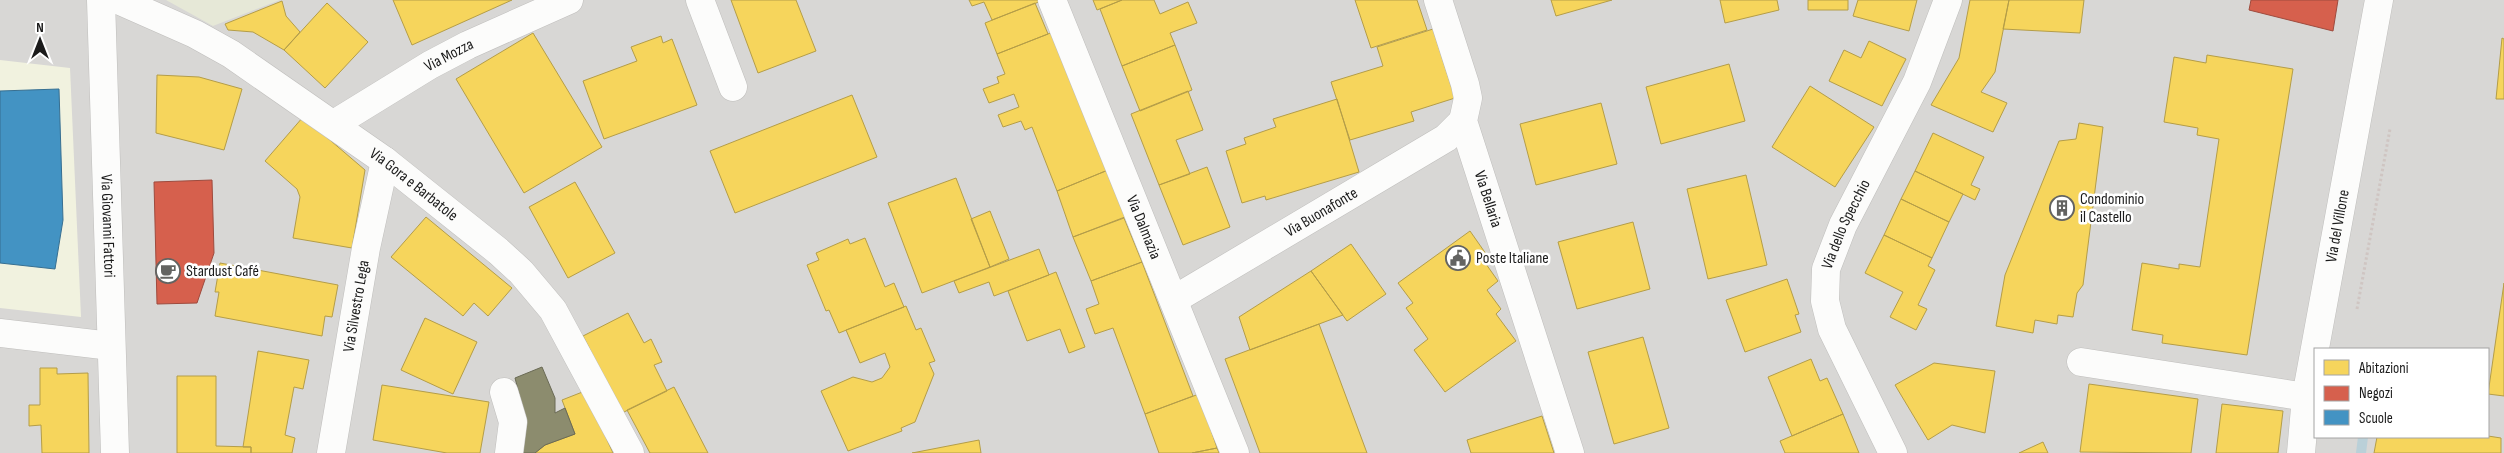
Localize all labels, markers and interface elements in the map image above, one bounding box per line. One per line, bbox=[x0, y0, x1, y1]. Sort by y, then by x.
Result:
north arrow bbox=[15, 15, 65, 65]
text: N bbox=[36, 19, 44, 36]
street label: Via Mozza bbox=[421, 34, 476, 76]
street label: Via Gora e Barbatole bbox=[366, 144, 462, 225]
street label: Via Bellaria bbox=[1470, 168, 1506, 230]
street label: Via Giovanni Fattori bbox=[97, 174, 119, 278]
street label: Via dello Specchio bbox=[1817, 176, 1874, 272]
street label: Via Buonafonte bbox=[1281, 183, 1361, 241]
street label: Via del Villone bbox=[2321, 188, 2353, 264]
place label: Condominio il Castello bbox=[2080, 190, 2144, 227]
street label: Via Dalmazia bbox=[1122, 192, 1165, 262]
building icon: Condominio il Castello bbox=[2049, 195, 2075, 221]
public building icon: Poste Italiane bbox=[1445, 245, 1471, 271]
place label: Poste Italiane bbox=[1476, 249, 1549, 268]
cafe icon: Stardust Café bbox=[155, 258, 181, 284]
street label: Via Silvestro Lega bbox=[339, 259, 373, 354]
place label: Stardust Café bbox=[186, 262, 259, 281]
legend bbox=[2314, 348, 2489, 438]
text: Abitazioni bbox=[2358, 359, 2409, 378]
text: Negozi bbox=[2359, 384, 2393, 403]
text: Scuole bbox=[2359, 409, 2393, 428]

